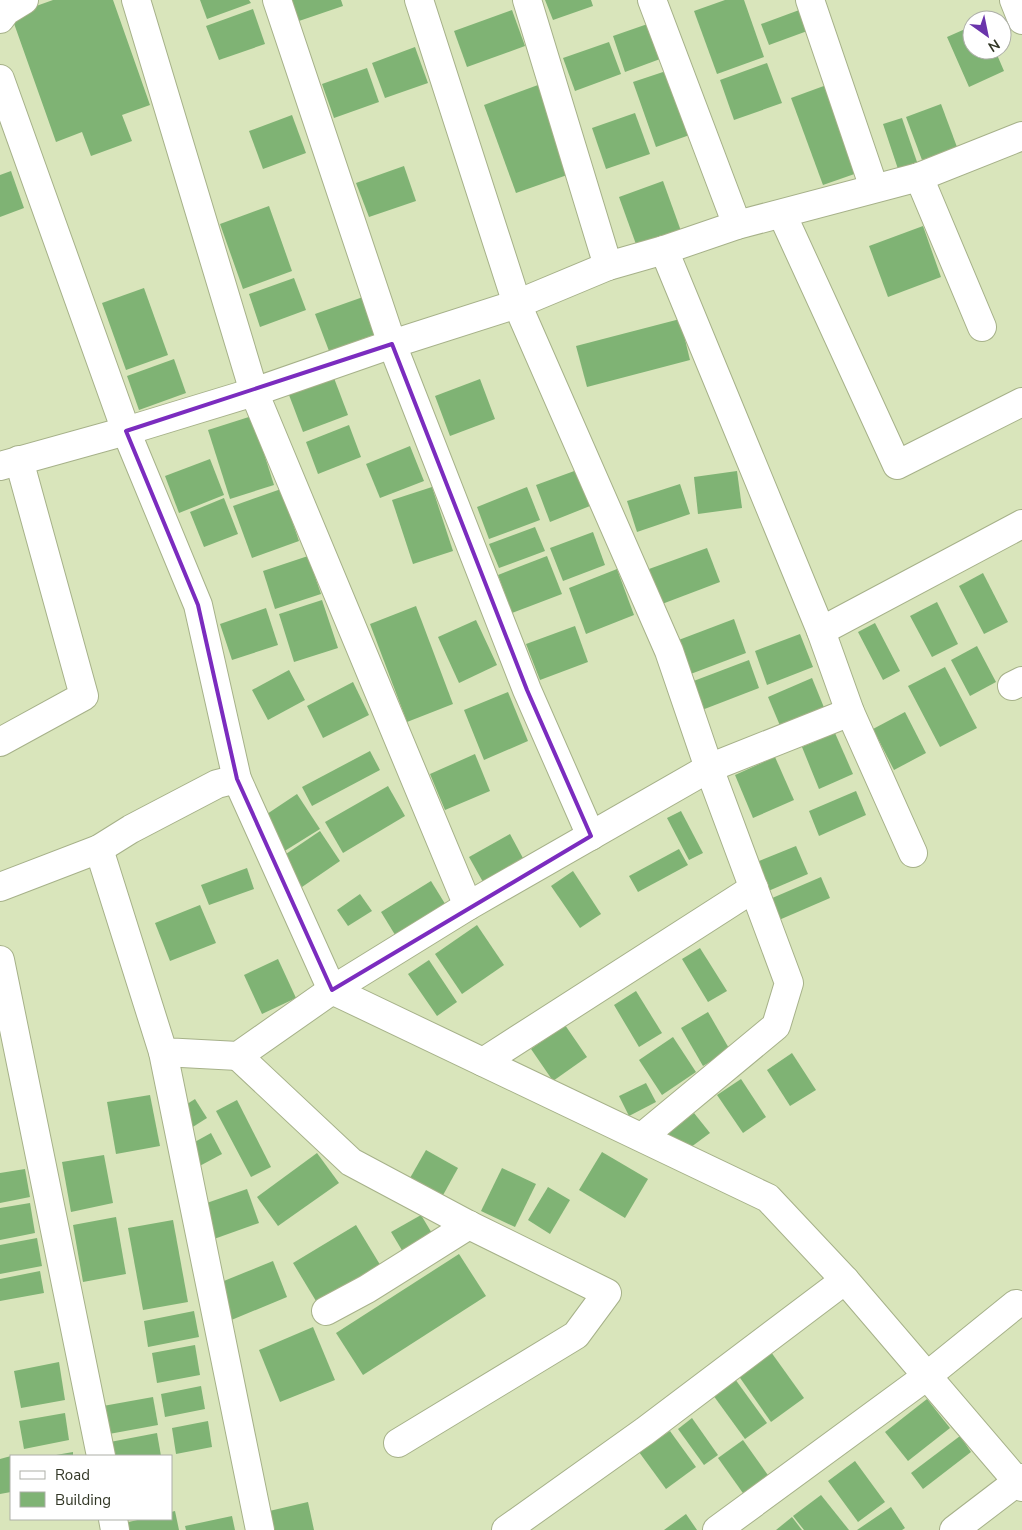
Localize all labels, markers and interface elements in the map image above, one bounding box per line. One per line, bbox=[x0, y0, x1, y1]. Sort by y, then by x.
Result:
north arrow bbox=[962, 10, 1012, 60]
text: N bbox=[984, 35, 1003, 56]
legend bbox=[10, 1455, 172, 1520]
text: Road bbox=[55, 1465, 90, 1485]
text: Building bbox=[55, 1490, 111, 1510]

